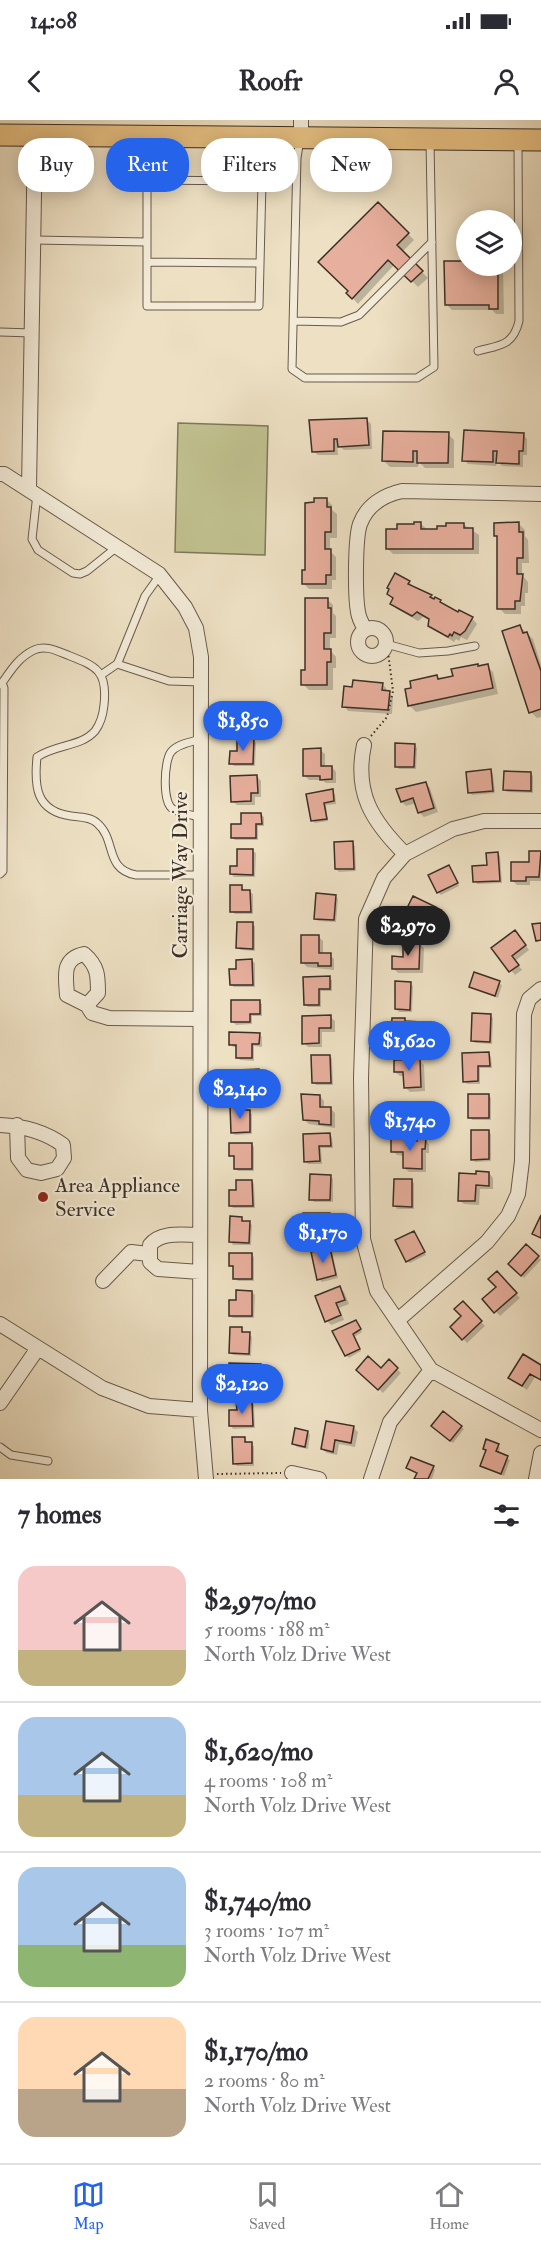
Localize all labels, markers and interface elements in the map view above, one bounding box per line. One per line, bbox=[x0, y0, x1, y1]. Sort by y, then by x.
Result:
text: 14:08 bbox=[30, 7, 77, 35]
icon: back bbox=[18, 65, 51, 98]
text: Roofr bbox=[239, 65, 302, 98]
icon: person bbox=[490, 65, 523, 98]
chip: Buy bbox=[18, 138, 94, 192]
chip: Rent bbox=[106, 138, 189, 192]
chip: Filters bbox=[201, 138, 298, 192]
chip: New bbox=[310, 138, 392, 192]
map controls bbox=[456, 210, 522, 276]
button: layers bbox=[456, 210, 522, 276]
pin: $1,850 bbox=[194, 701, 292, 752]
text: $1,850 bbox=[217, 708, 269, 733]
street label: Carriage Way Drive bbox=[167, 791, 194, 959]
pin: $2,970 bbox=[359, 906, 457, 957]
text: $2,970 bbox=[380, 913, 436, 938]
pin: $1,620 bbox=[360, 1021, 458, 1072]
text: $1,620 bbox=[382, 1028, 436, 1053]
pin: $2,140 bbox=[191, 1069, 289, 1120]
text: $2,140 bbox=[213, 1076, 267, 1101]
pin: $1,740 bbox=[361, 1101, 459, 1152]
text: $1,740 bbox=[384, 1108, 436, 1133]
place label: Area Appliance Service bbox=[54, 1172, 180, 1223]
marker: Area Appliance Service bbox=[36, 1190, 50, 1204]
pin: $1,170 bbox=[274, 1213, 372, 1264]
text: $1,170 bbox=[298, 1220, 348, 1245]
pin: $2,120 bbox=[193, 1364, 291, 1415]
text: $2,120 bbox=[215, 1371, 269, 1396]
text: 7 homes bbox=[18, 1499, 101, 1531]
icon: filters bbox=[490, 1499, 523, 1532]
text: $2,970/mo bbox=[204, 1585, 316, 1617]
icon: home bbox=[66, 1590, 138, 1662]
text: 5 rooms · 188 m² bbox=[204, 1617, 330, 1642]
text: North Volz Drive West bbox=[204, 1642, 391, 1667]
text: $1,620/mo bbox=[204, 1736, 313, 1768]
icon: home bbox=[66, 1741, 138, 1813]
text: 4 rooms · 108 m² bbox=[204, 1768, 332, 1793]
text: North Volz Drive West bbox=[204, 1793, 391, 1818]
text: $1,740/mo bbox=[204, 1886, 311, 1918]
icon: home bbox=[66, 1891, 138, 1963]
text: 3 rooms · 107 m² bbox=[204, 1918, 329, 1943]
text: North Volz Drive West bbox=[204, 1943, 391, 1968]
text: $1,170/mo bbox=[204, 2036, 308, 2068]
icon: home bbox=[66, 2041, 138, 2113]
text: 2 rooms · 80 m² bbox=[204, 2068, 325, 2093]
text: North Volz Drive West bbox=[204, 2093, 391, 2118]
tab: Map bbox=[72, 2178, 105, 2234]
tab: Saved bbox=[249, 2178, 285, 2234]
tab: Home bbox=[429, 2178, 469, 2234]

